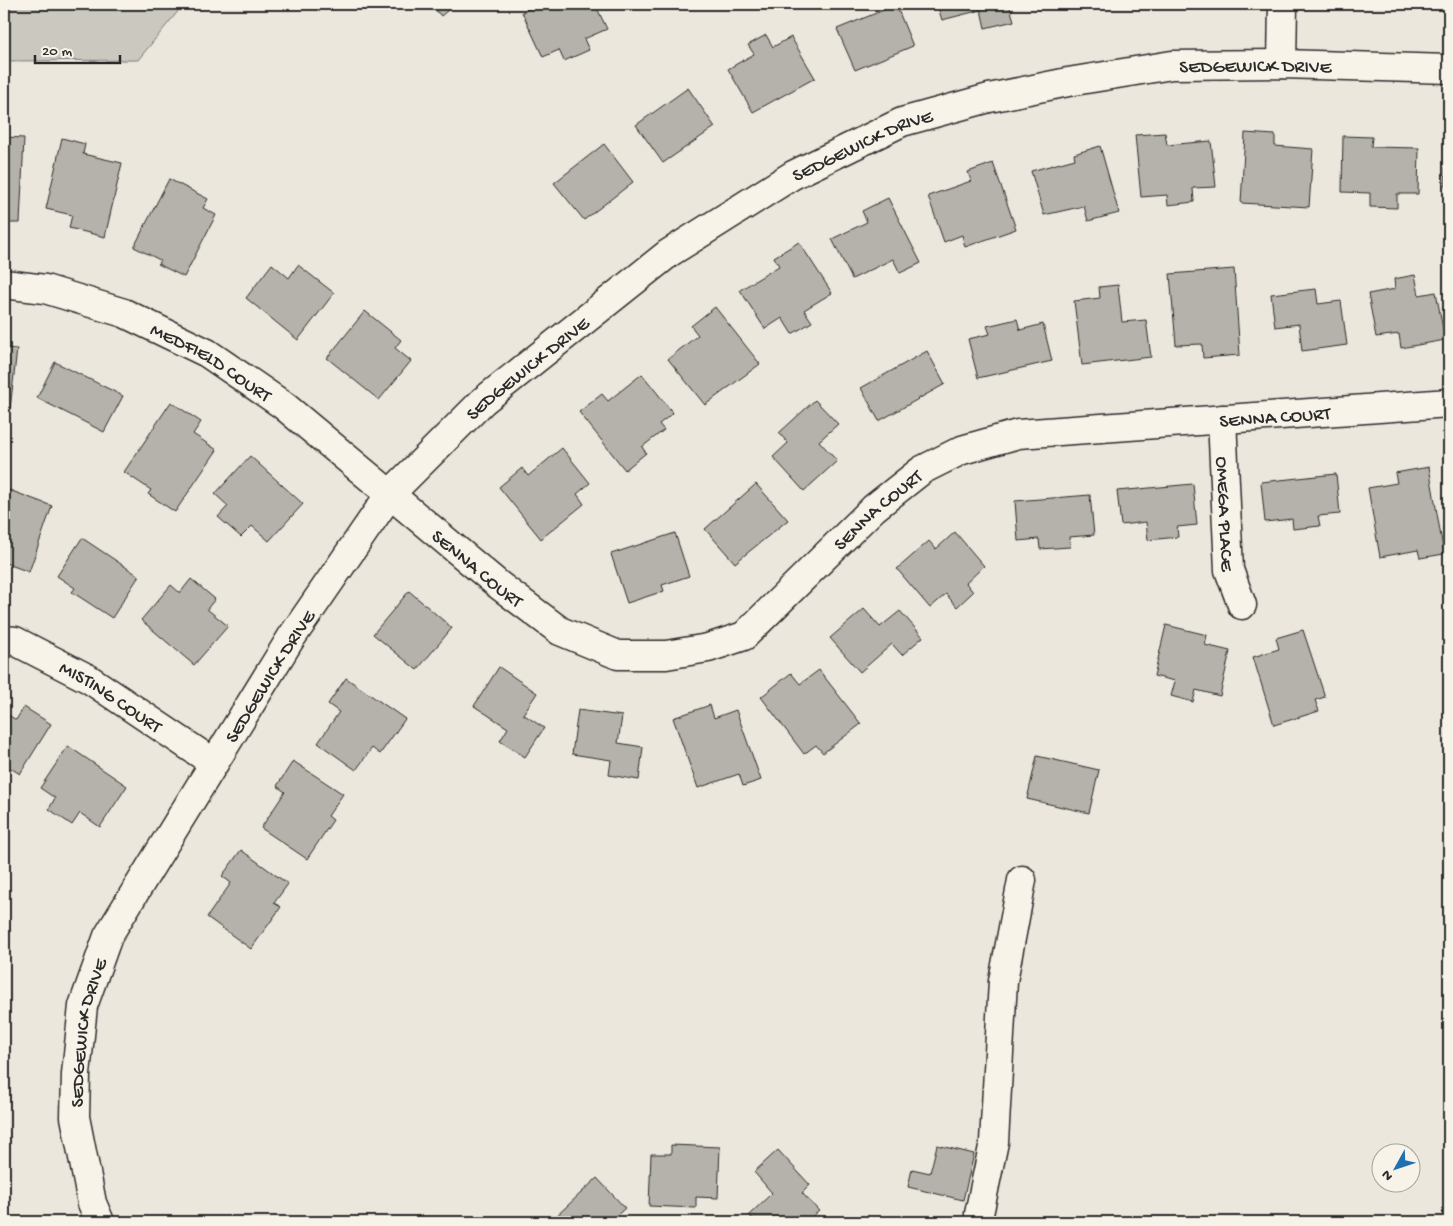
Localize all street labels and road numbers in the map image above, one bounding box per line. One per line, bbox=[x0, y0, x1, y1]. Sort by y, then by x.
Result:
street label: SEDGEWICK DRIVE bbox=[1179, 56, 1333, 81]
street label: SEDGEWICK DRIVE bbox=[789, 106, 937, 189]
street label: SEDGEWICK DRIVE bbox=[462, 312, 596, 427]
street label: MEDFIELD COURT bbox=[146, 319, 275, 409]
street label: SENNA COURT bbox=[1219, 404, 1332, 434]
street label: OMEGA PLACE bbox=[1209, 456, 1237, 573]
street label: SENNA COURT bbox=[830, 466, 929, 557]
street label: SENNA COURT bbox=[426, 526, 527, 615]
street label: SEDGEWICK DRIVE bbox=[221, 606, 322, 748]
street label: MISTING COURT bbox=[55, 658, 166, 740]
street label: SEDGEWICK DRIVE bbox=[67, 955, 114, 1108]

